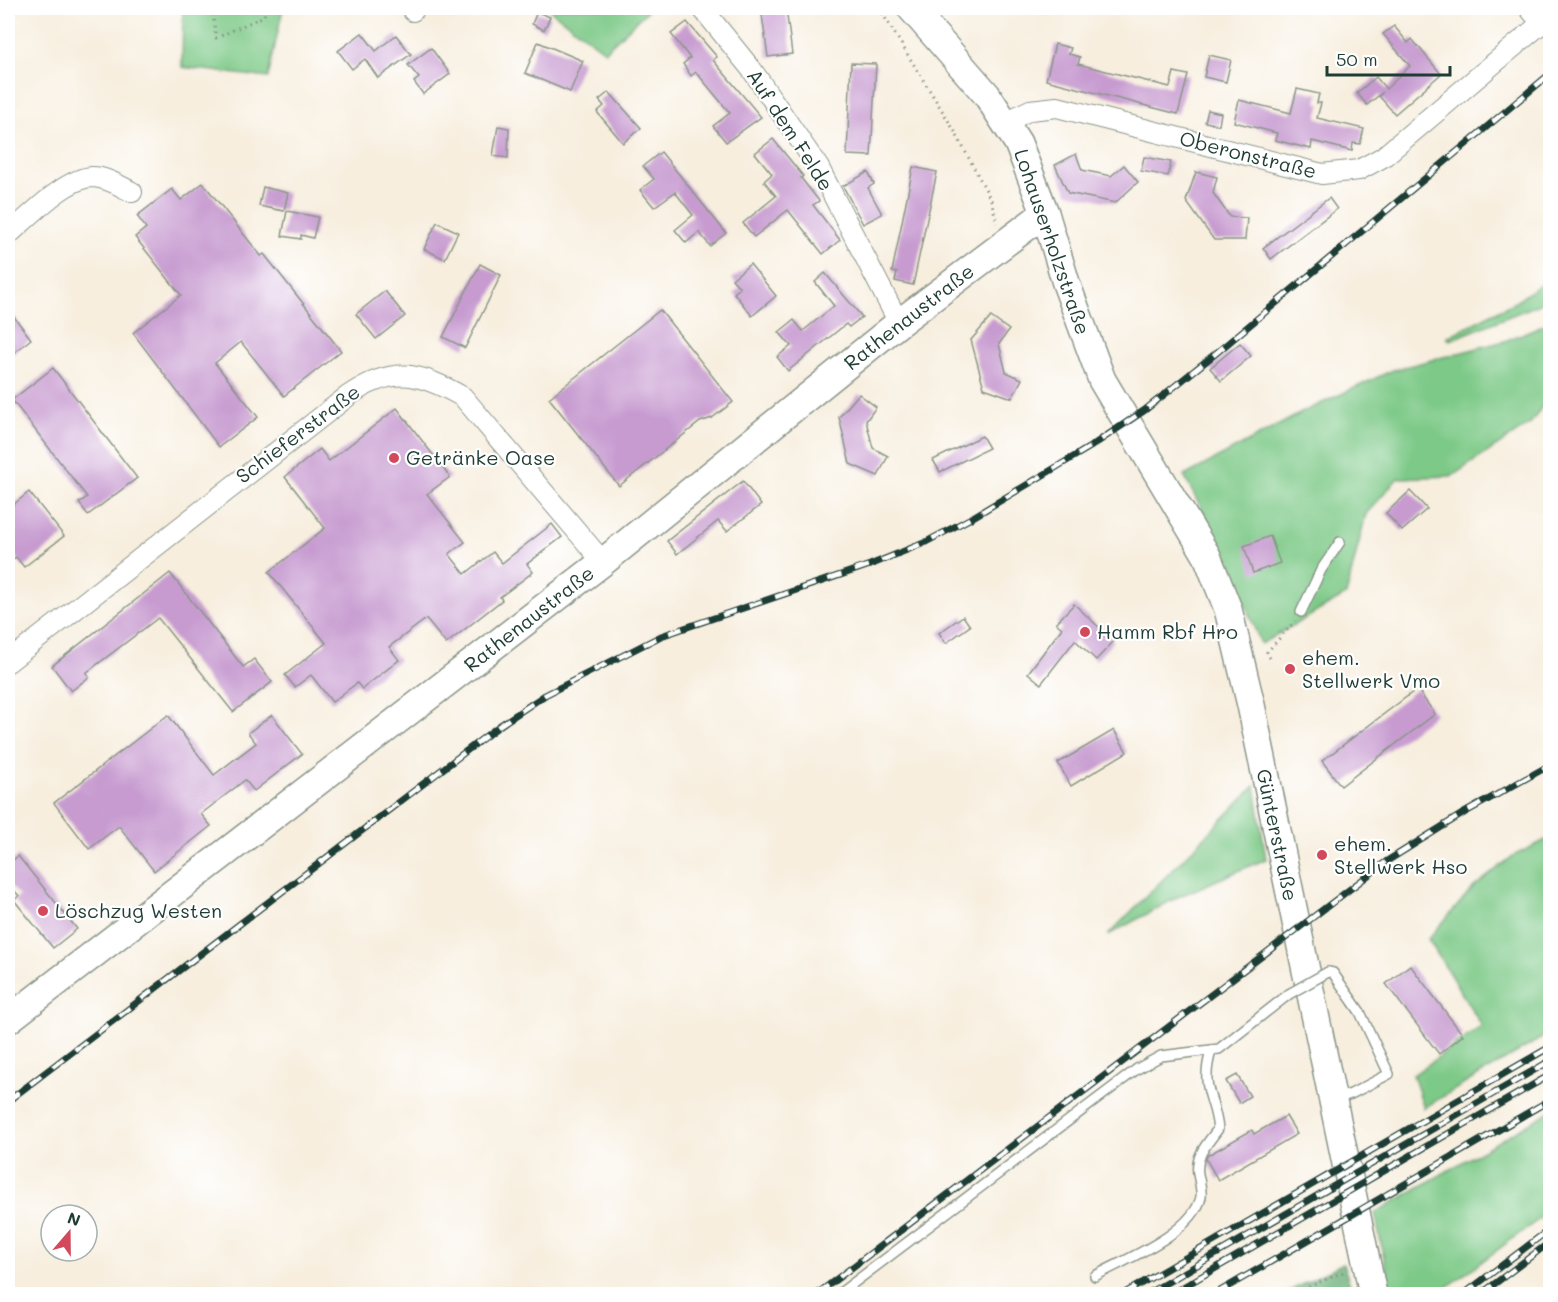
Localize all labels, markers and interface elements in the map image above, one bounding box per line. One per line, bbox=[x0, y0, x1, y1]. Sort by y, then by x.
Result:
scale bar bbox=[1327, 39, 1450, 77]
text: 50 m bbox=[1336, 47, 1378, 71]
street label: Auf dem Felde bbox=[742, 64, 840, 195]
street label: Oberonstraße bbox=[1177, 124, 1319, 184]
street label: Lohauserholzstraße bbox=[1009, 145, 1097, 338]
street label: Rathenaustraße bbox=[838, 257, 979, 375]
street label: Schieferstraße bbox=[230, 378, 365, 488]
place label: Getränke Oase bbox=[406, 444, 555, 470]
marker: Getränke Oase bbox=[387, 451, 401, 465]
street label: Rathenaustraße bbox=[458, 559, 599, 677]
place label: Hamm Rbf Hro bbox=[1097, 618, 1238, 644]
marker: Hamm Rbf Hro bbox=[1078, 625, 1092, 639]
place label: ehem. Stellwerk Vmo bbox=[1302, 644, 1440, 693]
marker: ehem. Stellwerk Vmo bbox=[1283, 662, 1297, 676]
street label: Günterstraße bbox=[1251, 766, 1305, 903]
place label: ehem. Stellwerk Hso bbox=[1334, 830, 1467, 879]
marker: ehem. Stellwerk Hso bbox=[1315, 848, 1329, 862]
place label: Löschzug Westen bbox=[55, 897, 222, 923]
marker: Löschzug Westen bbox=[36, 904, 50, 918]
north arrow bbox=[39, 1203, 99, 1263]
text: N bbox=[65, 1206, 84, 1230]

